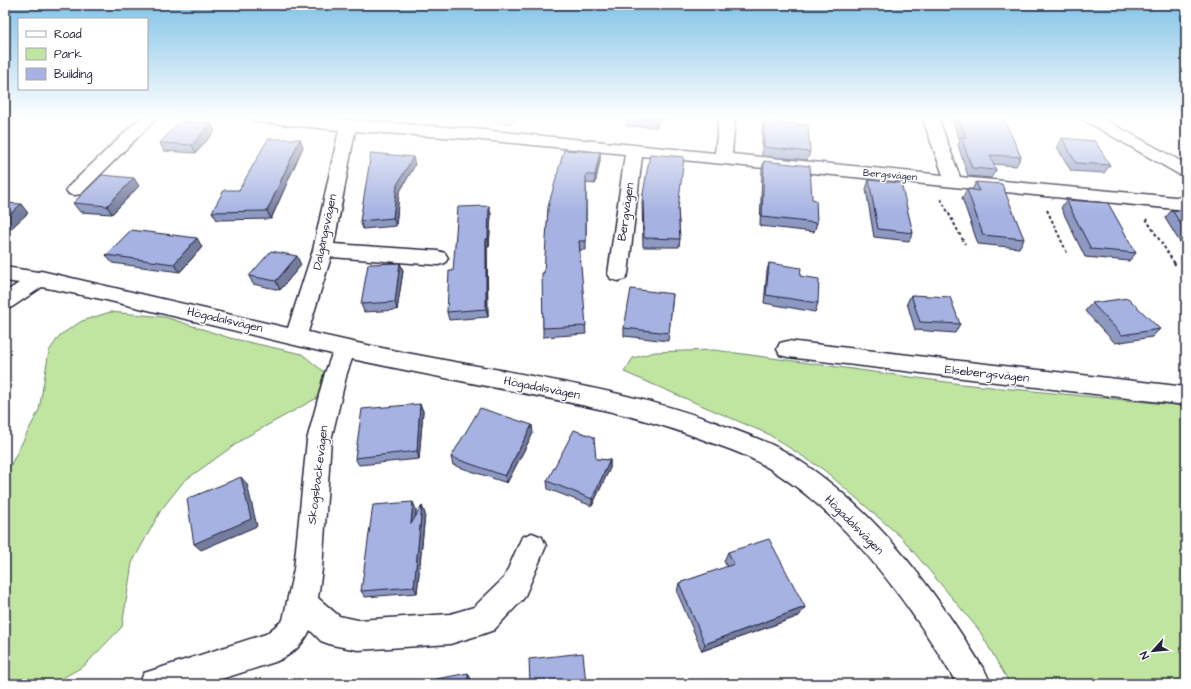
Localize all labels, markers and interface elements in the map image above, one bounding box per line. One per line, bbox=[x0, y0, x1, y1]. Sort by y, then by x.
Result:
legend bbox=[18, 18, 148, 90]
text: Road bbox=[54, 26, 82, 43]
text: Park bbox=[54, 46, 82, 63]
text: Building bbox=[54, 66, 92, 84]
street label: Bergsvägen bbox=[862, 166, 918, 185]
street label: Bergvägen bbox=[613, 182, 640, 242]
street label: Dalgångsvägen bbox=[309, 192, 342, 272]
street label: Högadalsvägen bbox=[185, 303, 265, 338]
street label: Elsebergsvägen bbox=[944, 361, 1030, 388]
street label: Högadalsvägen bbox=[502, 372, 582, 405]
street label: Skogsbackevägen bbox=[304, 425, 333, 525]
street label: Högadalsvägen bbox=[820, 492, 887, 559]
north arrow bbox=[1133, 631, 1173, 671]
text: N bbox=[1136, 649, 1153, 662]

